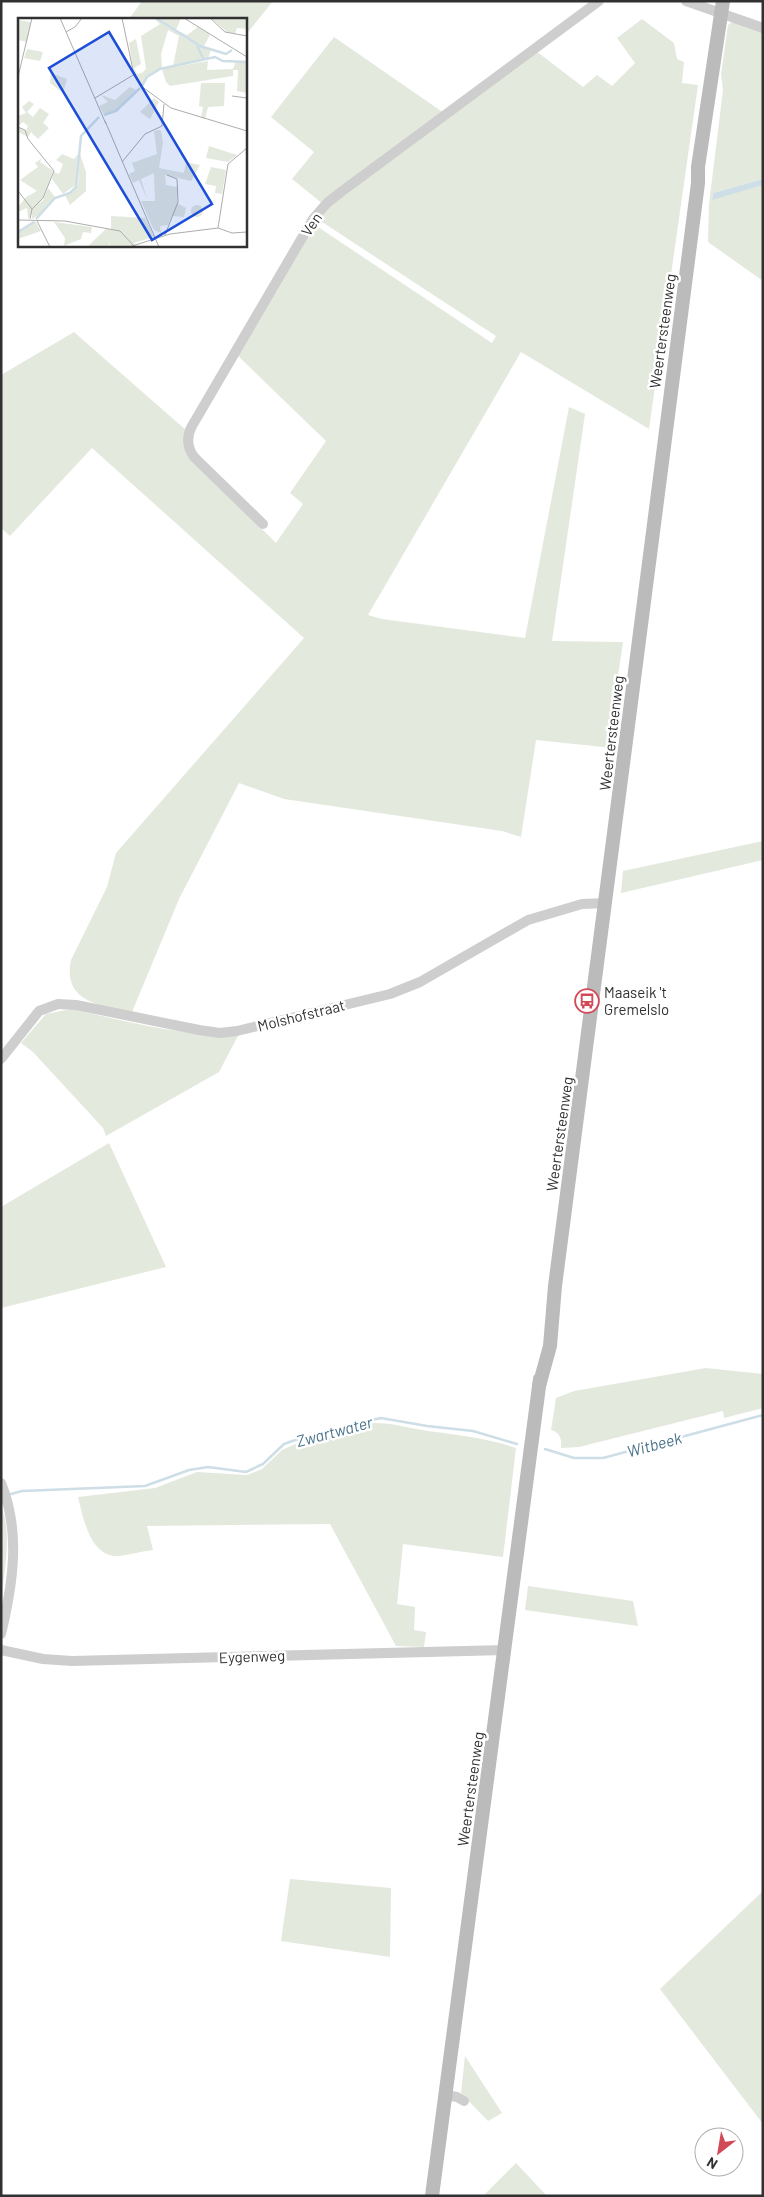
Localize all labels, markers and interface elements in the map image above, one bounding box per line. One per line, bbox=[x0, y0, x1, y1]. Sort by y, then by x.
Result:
inset map bbox=[18, 18, 246, 246]
street label: Ven bbox=[297, 209, 325, 239]
street label: Weertersteenweg bbox=[645, 272, 679, 390]
street label: Weertersteenweg bbox=[595, 674, 627, 792]
place label: Maaseik 't Gremelslo bbox=[604, 983, 669, 1018]
bus stop icon: Maaseik 't Gremelslo bbox=[574, 988, 600, 1014]
street label: Molshofstraat bbox=[255, 995, 347, 1035]
street label: Weertersteenweg bbox=[542, 1075, 576, 1193]
water label: Zwartwater bbox=[294, 1411, 375, 1450]
water label: Witbeek bbox=[625, 1428, 684, 1460]
street label: Eygenweg bbox=[219, 1646, 285, 1666]
street label: Weertersteenweg bbox=[453, 1730, 487, 1848]
north arrow bbox=[694, 2127, 744, 2177]
text: N bbox=[704, 2154, 720, 2173]

